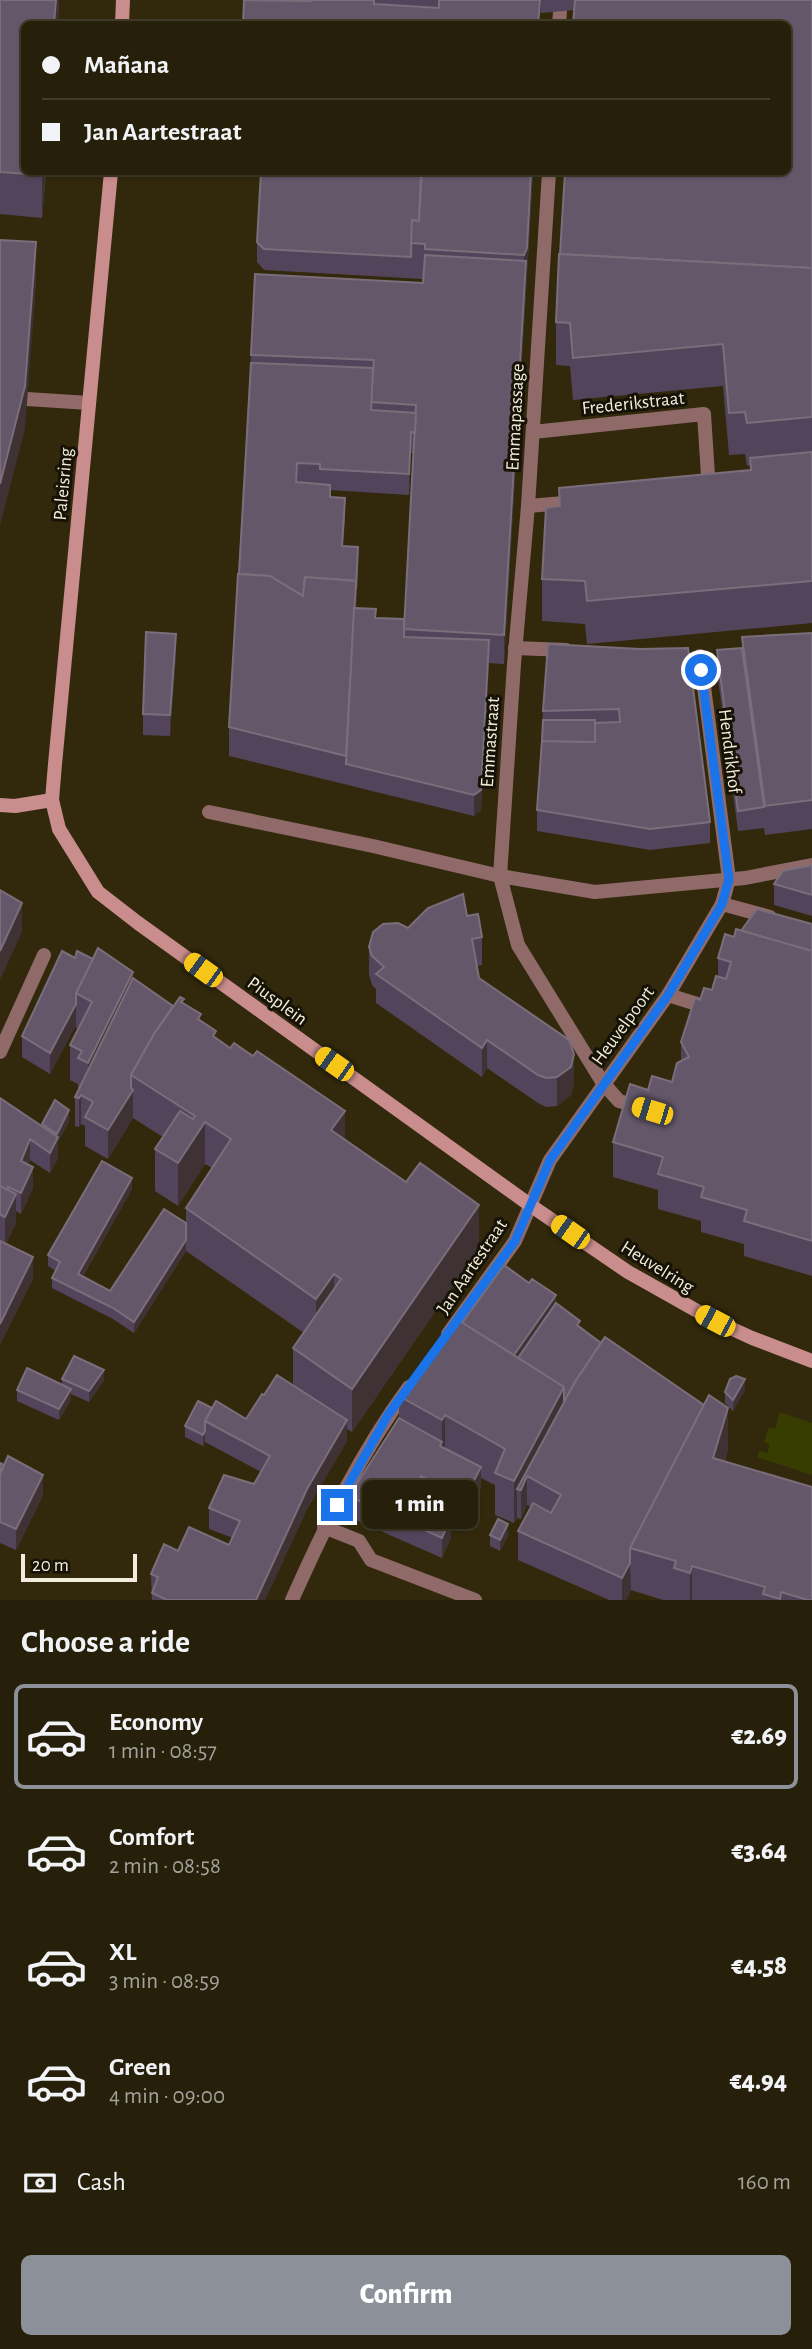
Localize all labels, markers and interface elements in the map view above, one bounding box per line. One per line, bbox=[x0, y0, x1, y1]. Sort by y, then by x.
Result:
text: Mañana bbox=[84, 52, 169, 78]
text: Jan Aartestraat bbox=[84, 119, 242, 145]
street label: Emmapassage bbox=[503, 363, 528, 471]
street label: Frederikstraat bbox=[581, 389, 685, 418]
street label: Paleisring bbox=[51, 446, 76, 521]
route start bbox=[685, 654, 717, 686]
street label: Emmastraat bbox=[478, 696, 503, 788]
street label: Hendrikhof bbox=[715, 708, 744, 796]
car bbox=[180, 949, 227, 991]
street label: Piusplein bbox=[244, 973, 311, 1029]
street label: Heuvelpoort bbox=[588, 983, 658, 1069]
car bbox=[311, 1043, 358, 1085]
car bbox=[629, 1095, 676, 1127]
car bbox=[547, 1211, 594, 1253]
street label: Jan Aartestraat bbox=[434, 1216, 511, 1318]
street label: Heuvelring bbox=[617, 1238, 698, 1297]
car bbox=[692, 1302, 739, 1340]
callout: 1 min bbox=[362, 1480, 477, 1530]
route end bbox=[321, 1489, 353, 1521]
text: 1 min bbox=[396, 1493, 444, 1516]
scale bar bbox=[21, 1551, 136, 1583]
text: 20 m bbox=[32, 1556, 69, 1575]
text: Choose a ride bbox=[21, 1626, 190, 1658]
icon: car bbox=[25, 1705, 88, 1768]
text: Economy bbox=[109, 1709, 203, 1735]
text: €2.69 bbox=[731, 1723, 787, 1749]
text: 1 min · 08:57 bbox=[109, 1740, 217, 1763]
icon: car bbox=[25, 1820, 88, 1883]
text: Comfort bbox=[109, 1824, 194, 1850]
text: €3.64 bbox=[732, 1838, 787, 1864]
text: 2 min · 08:58 bbox=[109, 1855, 221, 1878]
icon: car bbox=[25, 1935, 88, 1998]
text: XL bbox=[109, 1939, 136, 1965]
text: €4.58 bbox=[731, 1953, 787, 1979]
text: 3 min · 08:59 bbox=[109, 1970, 220, 1993]
icon: car bbox=[25, 2050, 88, 2113]
text: Green bbox=[109, 2054, 171, 2080]
text: €4.94 bbox=[730, 2068, 787, 2094]
text: 4 min · 09:00 bbox=[109, 2085, 225, 2108]
icon: cash bbox=[21, 2164, 59, 2202]
text: Cash bbox=[77, 2169, 126, 2195]
text: 160 m bbox=[738, 2171, 791, 2194]
button: Confirm bbox=[21, 2255, 791, 2335]

